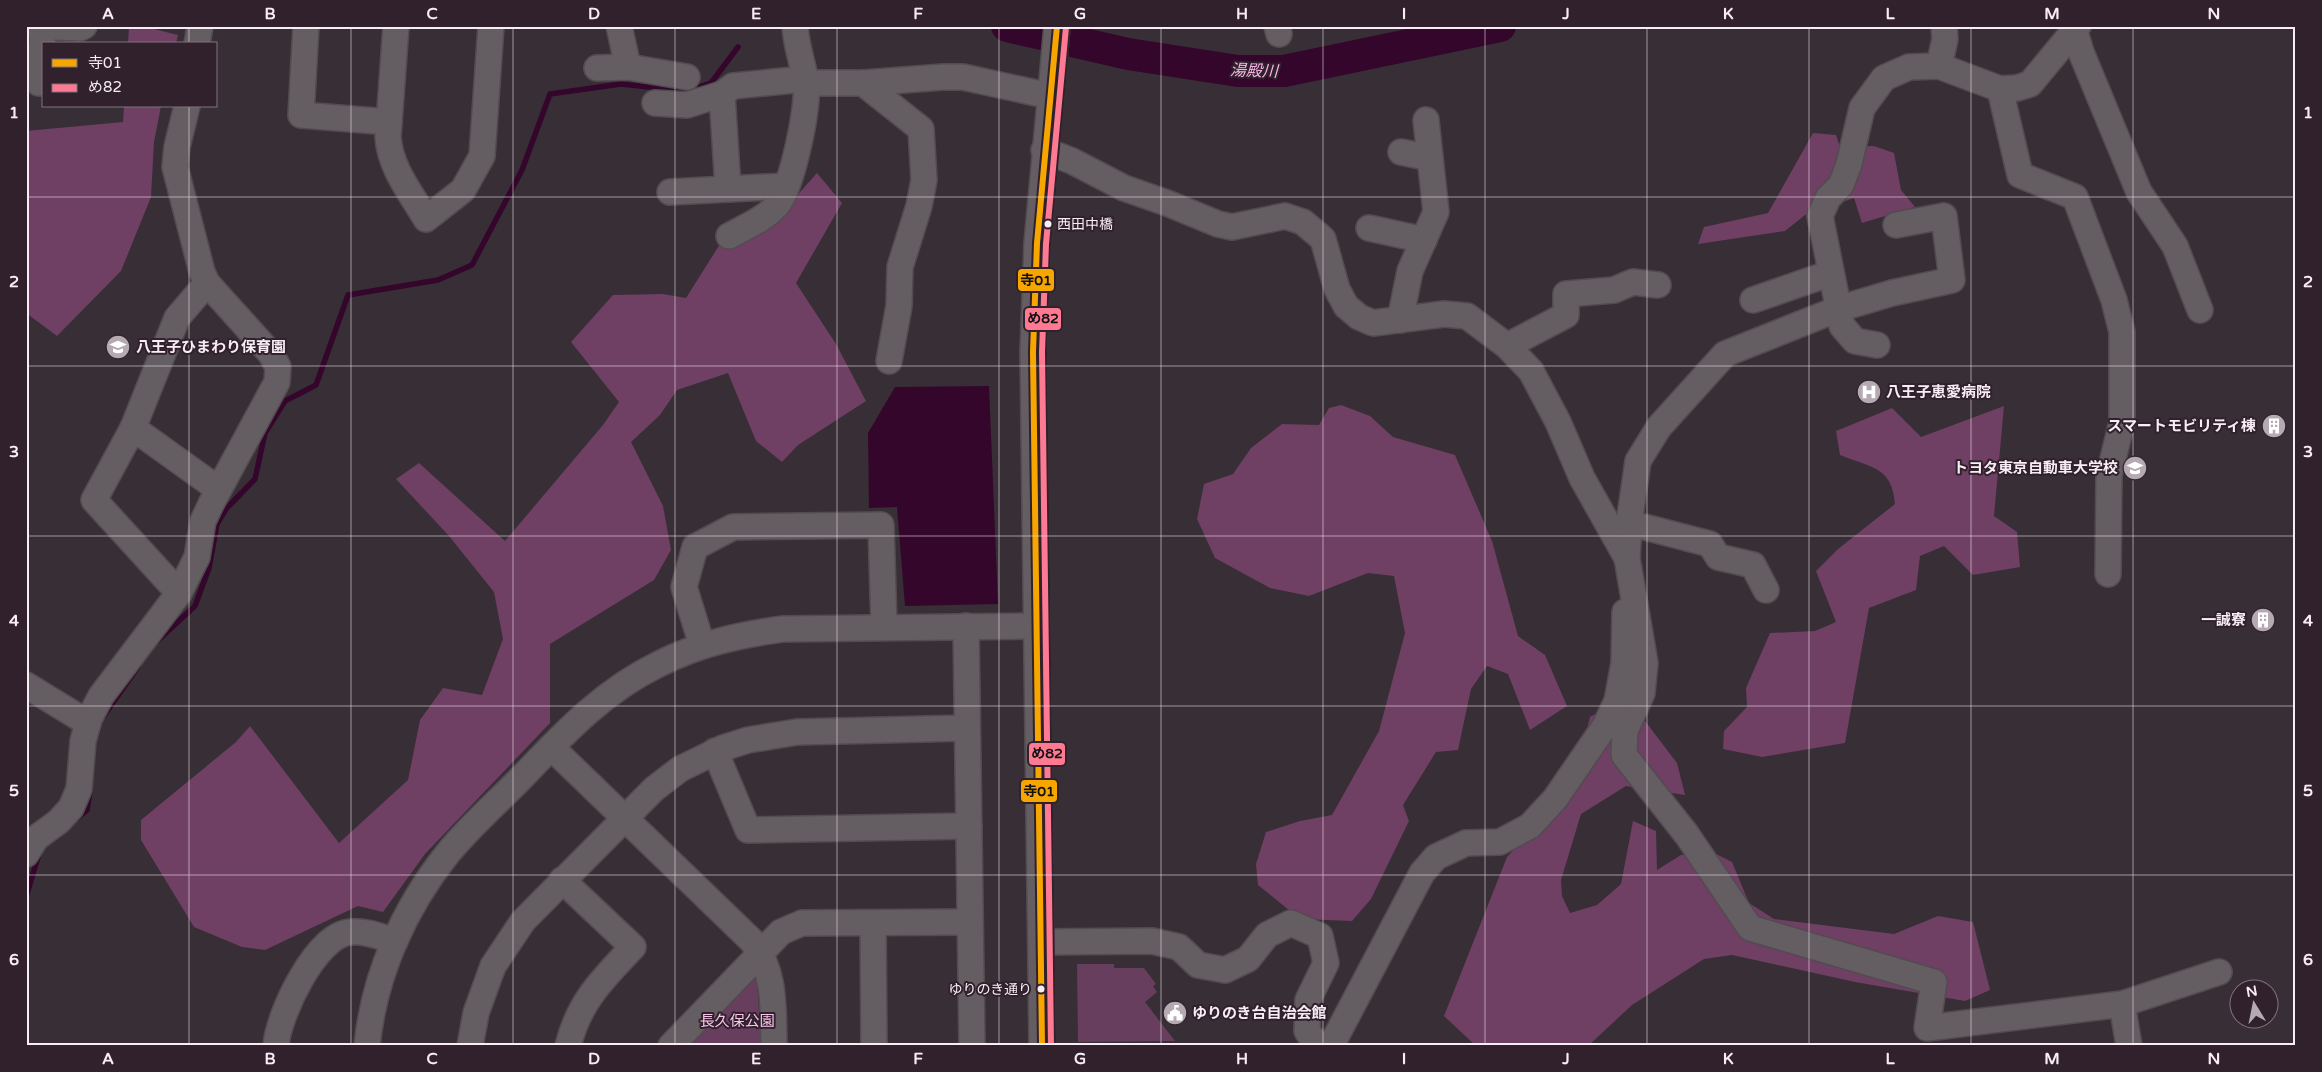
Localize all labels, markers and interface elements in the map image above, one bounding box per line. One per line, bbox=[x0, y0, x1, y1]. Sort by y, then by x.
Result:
text: A bbox=[102, 4, 114, 24]
text: B bbox=[264, 4, 276, 24]
text: C bbox=[426, 4, 438, 24]
text: D bbox=[588, 4, 600, 24]
text: E bbox=[751, 4, 761, 24]
text: F bbox=[913, 4, 923, 24]
text: G bbox=[1074, 4, 1086, 24]
text: H bbox=[1236, 4, 1248, 24]
text: I bbox=[1402, 4, 1406, 24]
text: J bbox=[1561, 4, 1570, 24]
text: K bbox=[1723, 4, 1734, 24]
text: L bbox=[1885, 4, 1895, 24]
text: M bbox=[2044, 4, 2060, 24]
text: N bbox=[2208, 4, 2220, 24]
legend bbox=[42, 42, 218, 108]
text: 寺01 bbox=[88, 54, 122, 72]
water label: 湯殿川 bbox=[1230, 60, 1280, 82]
text: め82 bbox=[88, 78, 122, 96]
text: 1 bbox=[9, 103, 19, 123]
text: 1 bbox=[2303, 103, 2313, 123]
place label: 西田中橋 bbox=[1057, 216, 1113, 233]
marker: 西田中橋 bbox=[1043, 219, 1053, 229]
line badge: 寺01 bbox=[1017, 268, 1055, 292]
text: 2 bbox=[9, 272, 19, 292]
text: 寺01 bbox=[1020, 272, 1052, 289]
text: 2 bbox=[2303, 272, 2313, 292]
line badge: め82 bbox=[1024, 307, 1062, 331]
text: め82 bbox=[1027, 310, 1059, 327]
school or university icon: 八王子ひまわり保育園 bbox=[105, 334, 131, 360]
place label: 八王子ひまわり保育園 bbox=[136, 338, 286, 356]
hospital icon: 八王子恵愛病院 bbox=[1856, 379, 1882, 405]
place label: 八王子恵愛病院 bbox=[1886, 383, 1991, 401]
building icon: スマートモビリティ棟 bbox=[2261, 413, 2287, 439]
place label: スマートモビリティ棟 bbox=[2107, 417, 2256, 435]
text: 3 bbox=[9, 442, 19, 462]
text: 3 bbox=[2303, 442, 2313, 462]
school or university icon: トヨタ東京自動車大学校 bbox=[2122, 455, 2148, 481]
place label: トヨタ東京自動車大学校 bbox=[1953, 459, 2118, 477]
building icon: 一誠寮 bbox=[2250, 607, 2276, 633]
text: 4 bbox=[9, 611, 19, 631]
place label: 一誠寮 bbox=[2201, 611, 2246, 629]
text: 4 bbox=[2303, 611, 2313, 631]
line badge: め82 bbox=[1028, 742, 1066, 766]
text: め82 bbox=[1031, 745, 1063, 762]
line badge: 寺01 bbox=[1020, 779, 1058, 803]
text: 5 bbox=[9, 781, 19, 801]
text: 5 bbox=[2303, 781, 2313, 801]
text: 寺01 bbox=[1023, 783, 1055, 800]
text: 6 bbox=[9, 950, 19, 970]
text: 6 bbox=[2303, 950, 2313, 970]
north arrow bbox=[2230, 980, 2280, 1030]
place label: ゆりのき通り bbox=[948, 981, 1032, 998]
text: N bbox=[2245, 982, 2259, 1001]
marker: ゆりのき通り bbox=[1036, 984, 1046, 994]
public building icon: ゆりのき台自治会館 bbox=[1162, 1000, 1188, 1026]
place label: ゆりのき台自治会館 bbox=[1192, 1004, 1327, 1022]
park label: 長久保公園 bbox=[699, 1012, 775, 1030]
text: A bbox=[102, 1049, 114, 1069]
text: B bbox=[264, 1049, 276, 1069]
text: C bbox=[426, 1049, 438, 1069]
text: D bbox=[588, 1049, 600, 1069]
text: E bbox=[751, 1049, 761, 1069]
text: F bbox=[913, 1049, 923, 1069]
text: G bbox=[1074, 1049, 1086, 1069]
text: H bbox=[1236, 1049, 1248, 1069]
text: I bbox=[1402, 1049, 1406, 1069]
text: J bbox=[1561, 1049, 1570, 1069]
text: K bbox=[1723, 1049, 1734, 1069]
text: L bbox=[1885, 1049, 1895, 1069]
text: M bbox=[2044, 1049, 2060, 1069]
text: N bbox=[2208, 1049, 2220, 1069]

